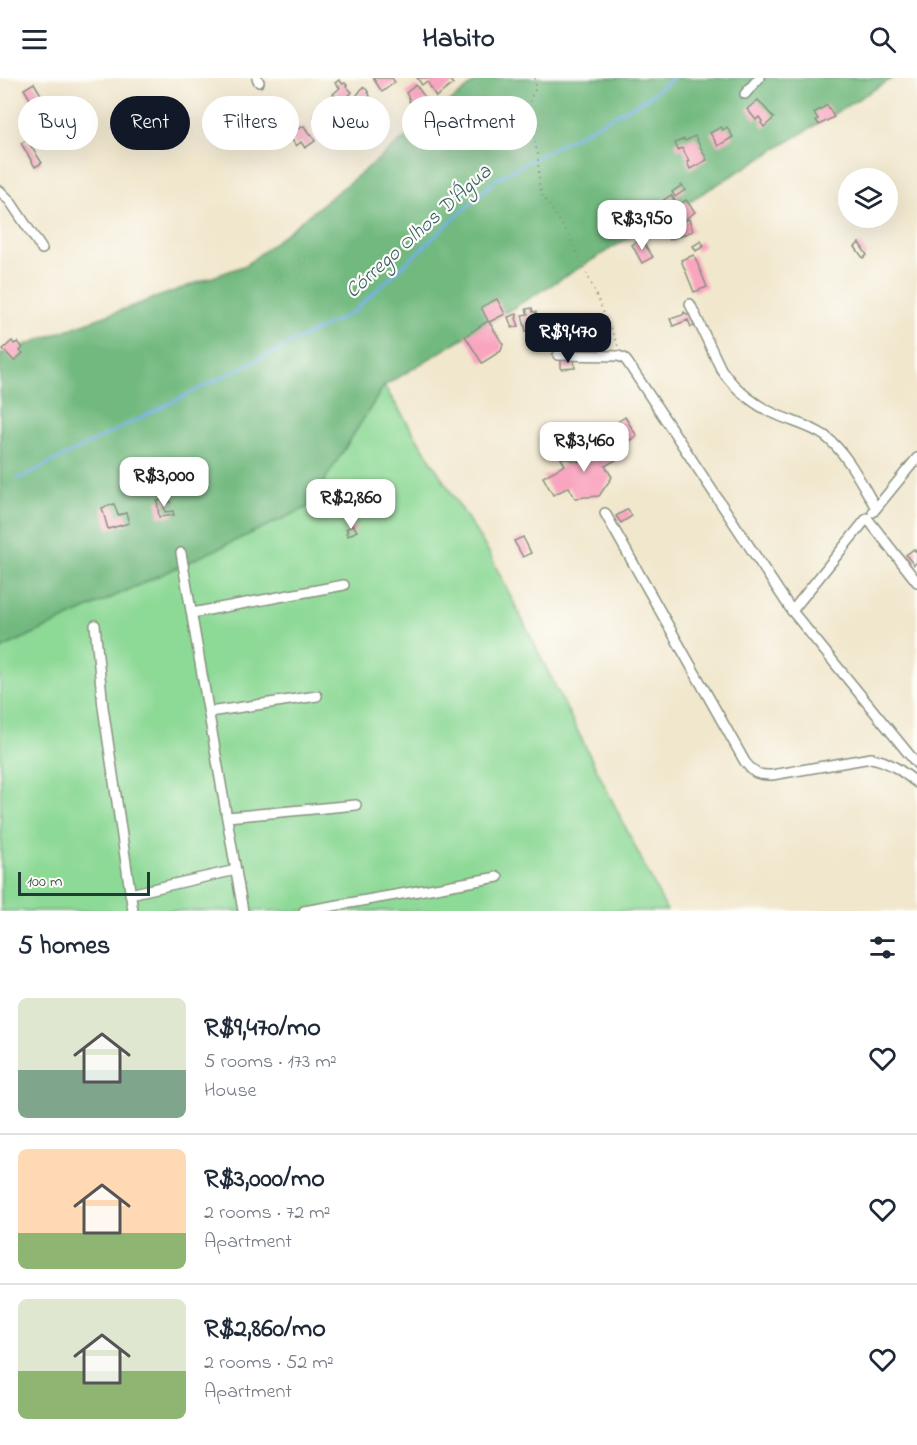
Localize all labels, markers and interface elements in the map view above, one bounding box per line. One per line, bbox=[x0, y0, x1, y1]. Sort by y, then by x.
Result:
text: Habito bbox=[422, 20, 495, 59]
icon: menu bbox=[18, 23, 51, 56]
icon: search bbox=[866, 23, 899, 56]
chip: Buy bbox=[18, 96, 98, 150]
chip: Rent bbox=[110, 96, 190, 150]
chip: Filters bbox=[202, 96, 299, 150]
chip: New bbox=[311, 96, 390, 150]
chip: Apartment bbox=[402, 96, 537, 150]
water label: Córrego Olhos D'Água bbox=[339, 158, 500, 307]
map controls bbox=[838, 168, 898, 228]
button: layers bbox=[838, 168, 898, 228]
pin: R$3,950 bbox=[587, 200, 697, 251]
text: R$3,950 bbox=[612, 205, 672, 234]
pin: R$9,470 bbox=[513, 313, 623, 364]
text: R$9,470 bbox=[539, 318, 597, 347]
pin: R$3,460 bbox=[529, 422, 639, 473]
text: R$3,460 bbox=[554, 427, 614, 456]
pin: R$3,000 bbox=[109, 457, 219, 508]
text: R$3,000 bbox=[134, 462, 194, 491]
pin: R$2,860 bbox=[296, 479, 406, 530]
text: R$2,860 bbox=[320, 484, 382, 513]
scale bar bbox=[18, 869, 150, 896]
text: 100 m bbox=[27, 870, 62, 894]
text: 5 homes bbox=[18, 928, 110, 966]
icon: filters bbox=[866, 931, 899, 964]
text: R$9,470/mo bbox=[204, 1010, 321, 1048]
icon: home bbox=[66, 1022, 138, 1094]
icon: heart bbox=[866, 1042, 899, 1075]
text: 5 rooms · 173 m² bbox=[204, 1048, 337, 1077]
text: House bbox=[204, 1077, 257, 1106]
text: R$3,000/mo bbox=[204, 1161, 325, 1199]
icon: home bbox=[66, 1173, 138, 1245]
icon: heart bbox=[866, 1193, 899, 1226]
text: 2 rooms · 72 m² bbox=[204, 1199, 331, 1228]
text: Apartment bbox=[204, 1228, 292, 1257]
text: R$2,860/mo bbox=[204, 1311, 326, 1349]
icon: home bbox=[66, 1323, 138, 1395]
icon: heart bbox=[866, 1343, 899, 1376]
text: 2 rooms · 52 m² bbox=[204, 1349, 334, 1378]
text: Apartment bbox=[204, 1378, 292, 1407]

